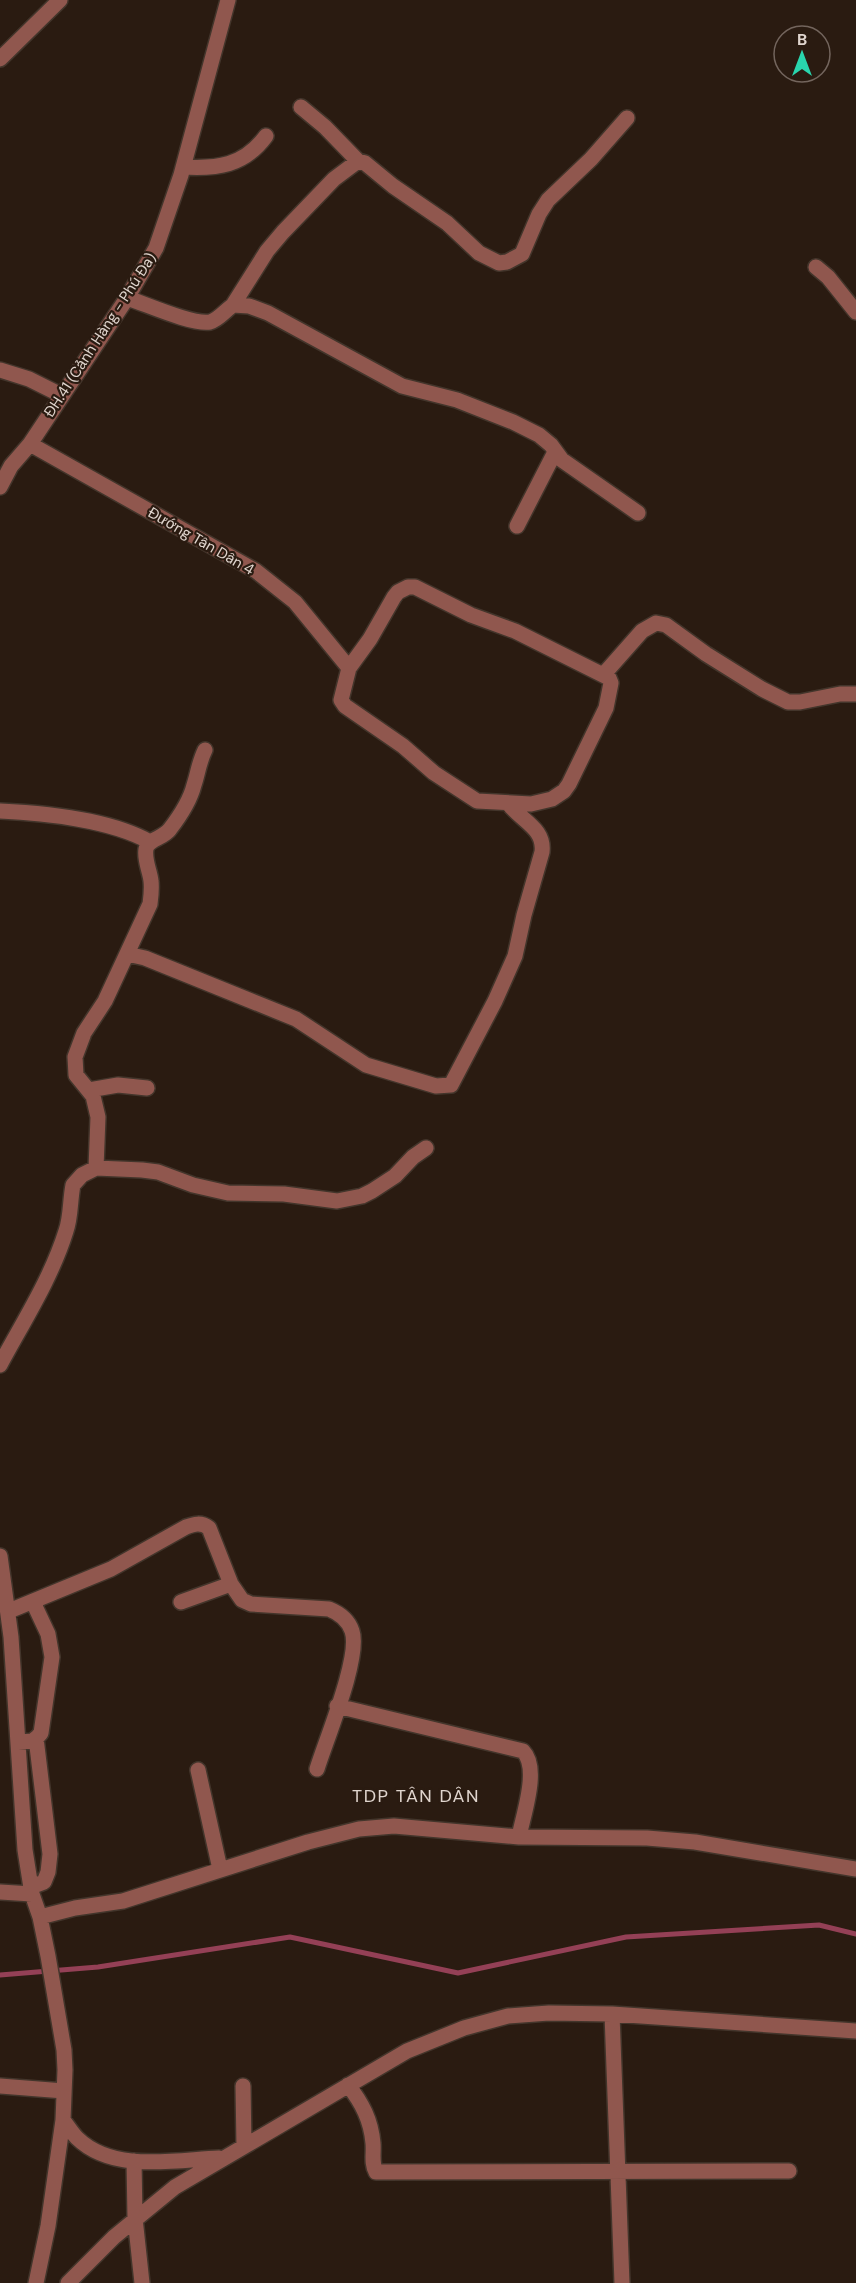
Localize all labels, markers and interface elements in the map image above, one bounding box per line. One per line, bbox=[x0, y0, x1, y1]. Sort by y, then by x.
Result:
north arrow bbox=[772, 24, 832, 84]
text: B bbox=[797, 29, 807, 50]
street label: ĐH.41 (Cảnh Hàng - Phú Đa) bbox=[39, 249, 161, 421]
street label: Đướng Tân Dân 4 bbox=[144, 502, 258, 580]
district label: TDP TÂN DÂN bbox=[352, 1784, 480, 1808]

